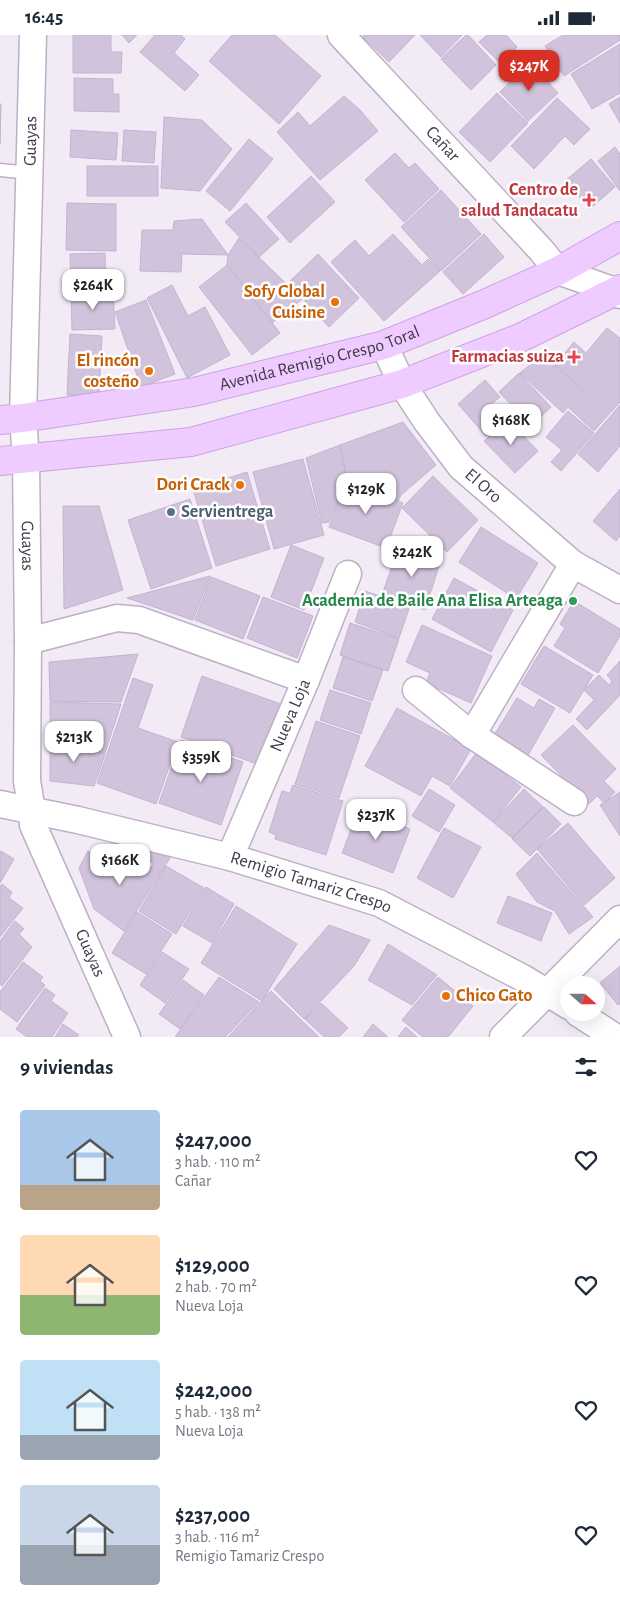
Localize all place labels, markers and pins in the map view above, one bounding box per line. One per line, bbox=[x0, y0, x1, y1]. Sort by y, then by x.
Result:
pin: $247K bbox=[494, 50, 564, 92]
place label: Centro de salud Tandacatu bbox=[461, 181, 579, 220]
marker: Centro de salud Tandacatu bbox=[582, 193, 596, 207]
pin: $264K bbox=[58, 269, 128, 311]
place label: Sofy Global Cuisine bbox=[244, 283, 325, 322]
marker: Sofy Global Cuisine bbox=[329, 296, 341, 308]
place label: Farmacias suiza bbox=[451, 348, 564, 366]
marker: Farmacias suiza bbox=[568, 351, 580, 363]
place label: El rincón costeño bbox=[77, 352, 139, 391]
marker: El rincón costeño bbox=[143, 365, 155, 377]
pin: $168K bbox=[476, 403, 546, 446]
pin: $129K bbox=[331, 473, 401, 515]
place label: Dori Crack bbox=[156, 476, 230, 494]
marker: Dori Crack bbox=[234, 479, 246, 491]
place label: Servientrega bbox=[181, 503, 274, 521]
marker: Servientrega bbox=[165, 506, 177, 518]
pin: $242K bbox=[377, 535, 447, 578]
place label: Academia de Baile Ana Elisa Arteaga bbox=[302, 592, 563, 610]
marker: Academia de Baile Ana Elisa Arteaga bbox=[567, 595, 579, 607]
pin: $213K bbox=[39, 721, 109, 763]
pin: $359K bbox=[166, 741, 236, 783]
pin: $237K bbox=[341, 799, 411, 841]
pin: $166K bbox=[85, 843, 155, 886]
place label: Chico Gato bbox=[456, 987, 532, 1005]
marker: Chico Gato bbox=[440, 990, 452, 1002]

